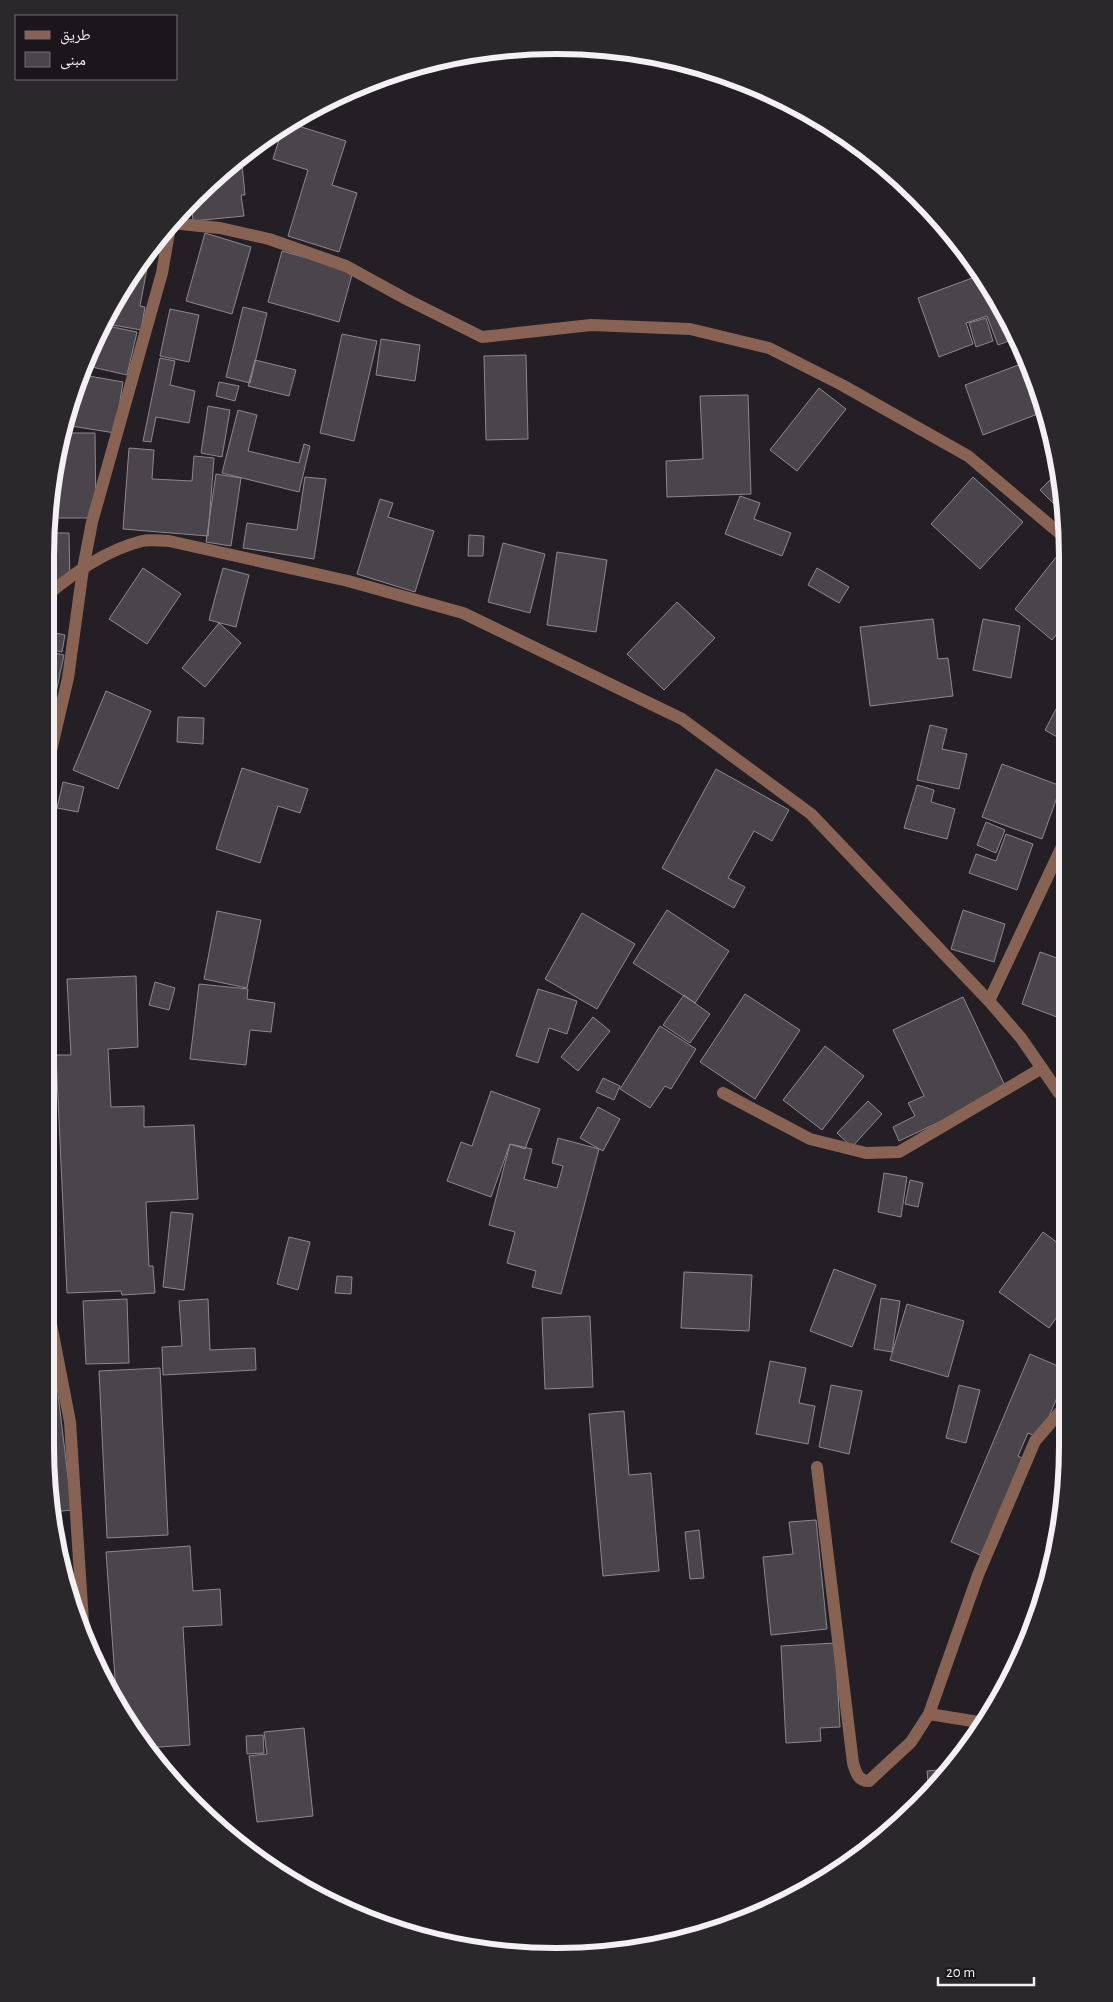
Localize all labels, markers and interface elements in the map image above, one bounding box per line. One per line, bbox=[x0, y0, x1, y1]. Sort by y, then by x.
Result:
legend bbox=[15, 15, 178, 80]
text: طريق bbox=[60, 28, 91, 45]
text: مبنى bbox=[60, 53, 86, 70]
scale bar bbox=[938, 1954, 1034, 1986]
text: 20 m bbox=[946, 1965, 975, 1980]

